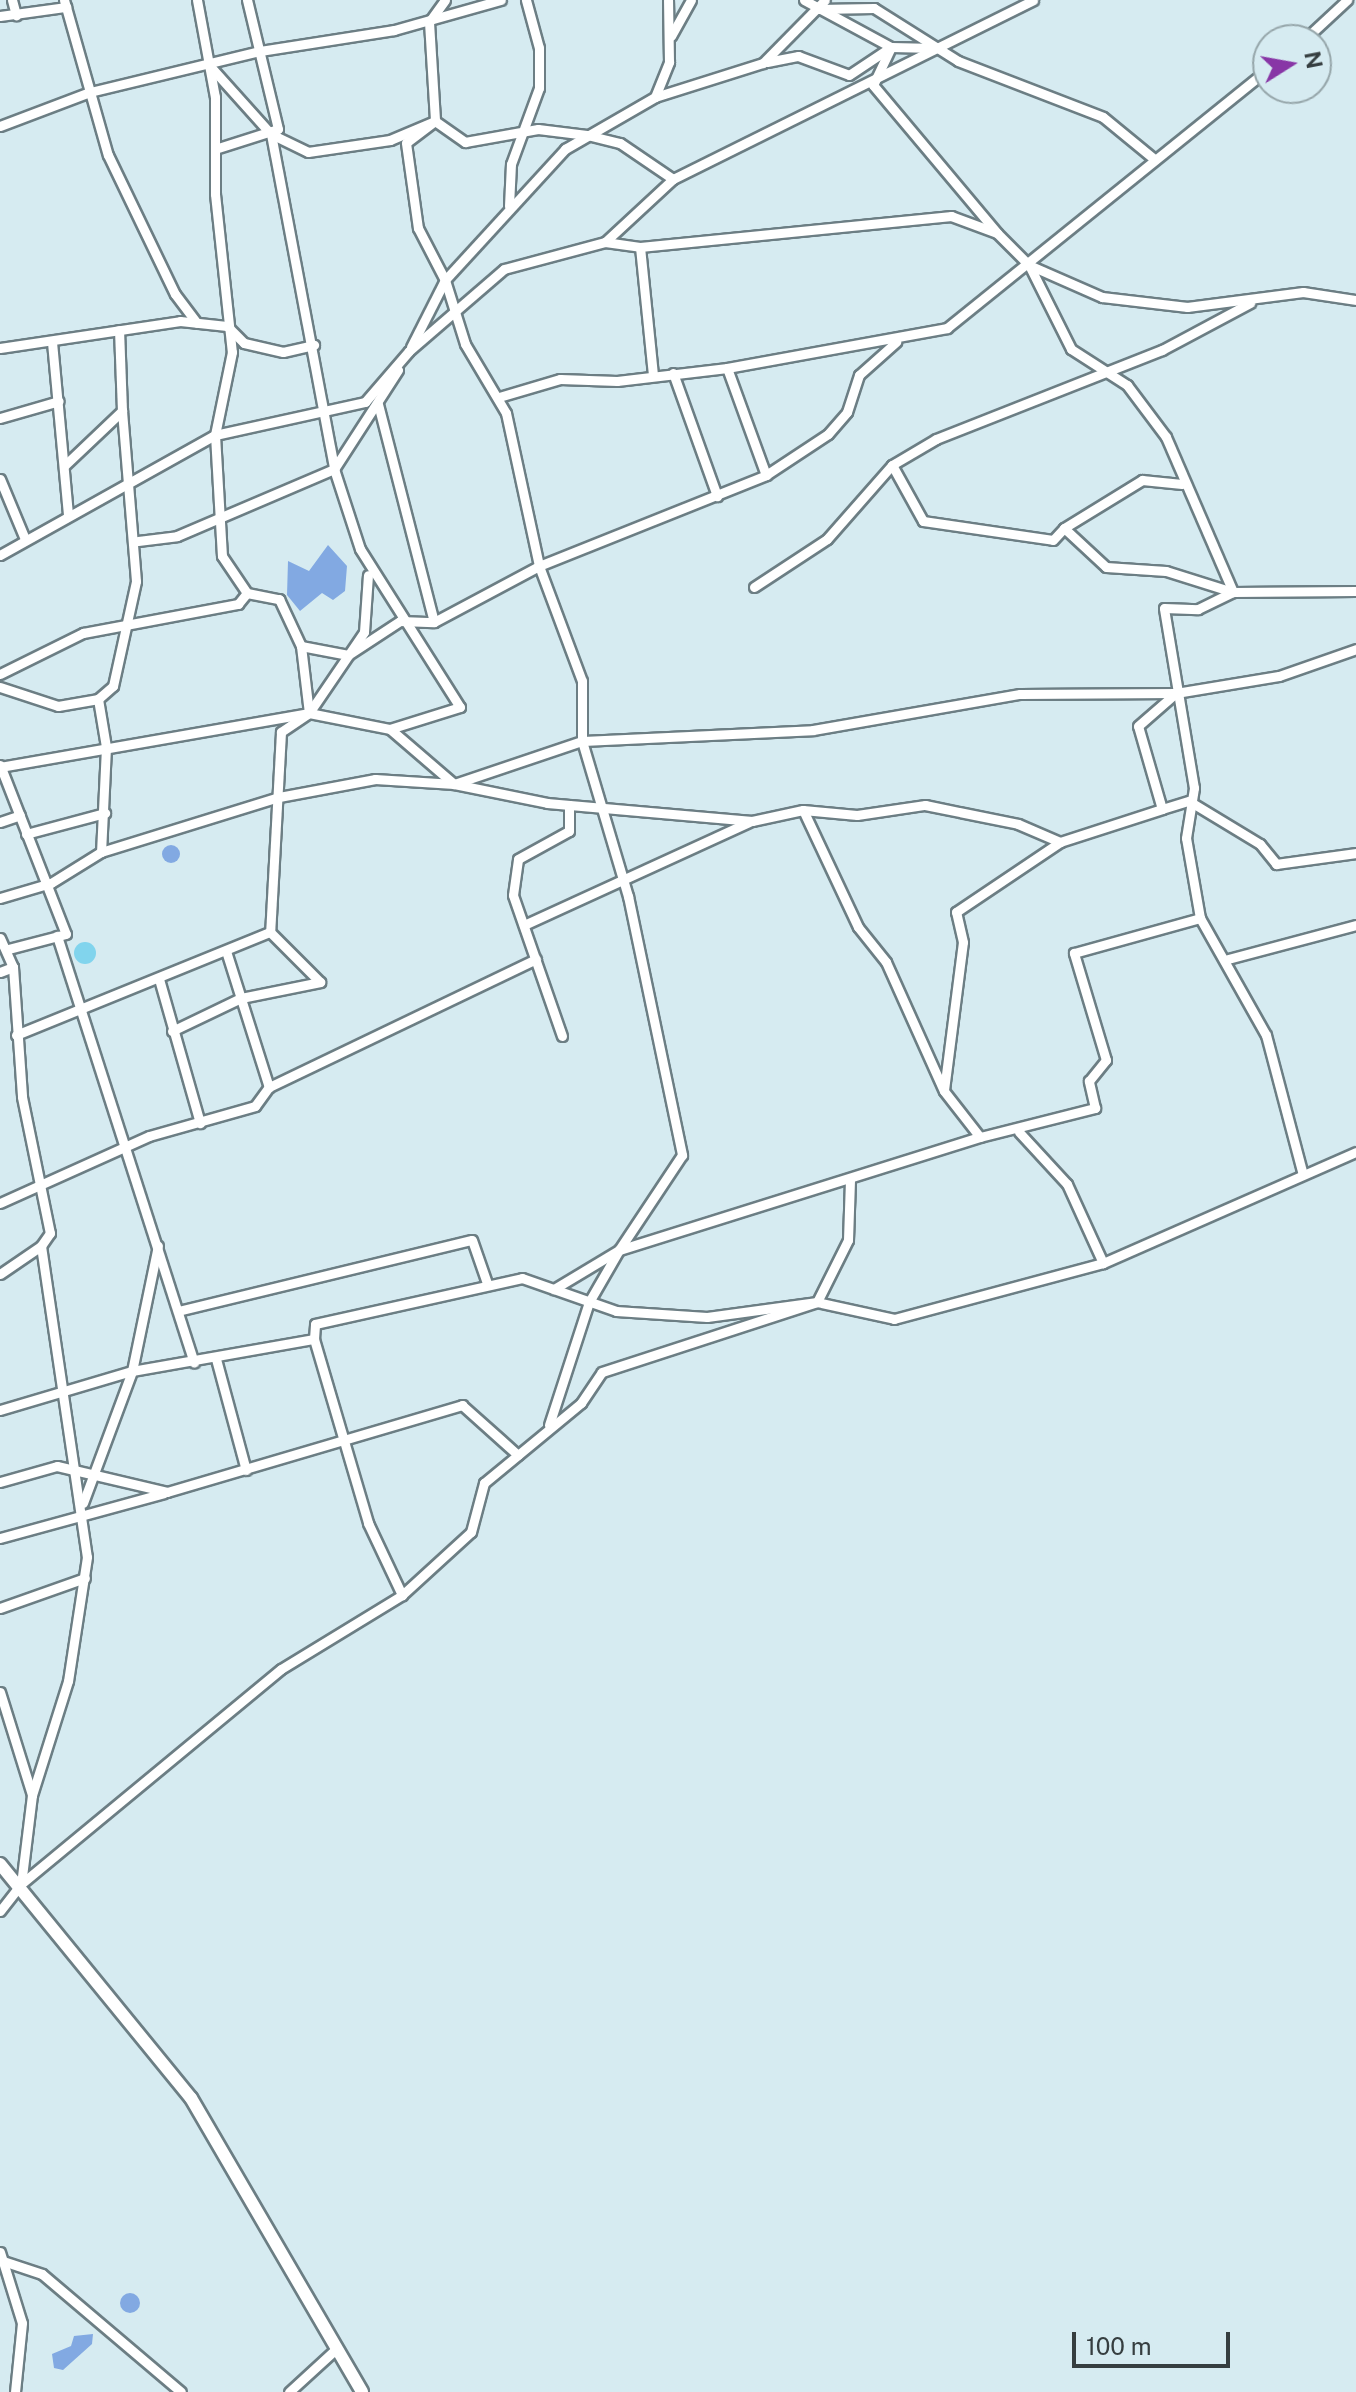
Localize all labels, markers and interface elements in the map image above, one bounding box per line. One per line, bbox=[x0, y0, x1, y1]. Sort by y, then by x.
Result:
north arrow bbox=[1252, 24, 1332, 104]
text: N bbox=[1299, 49, 1328, 71]
scale bar bbox=[1076, 2316, 1234, 2366]
text: 100 m bbox=[1086, 2332, 1152, 2360]

